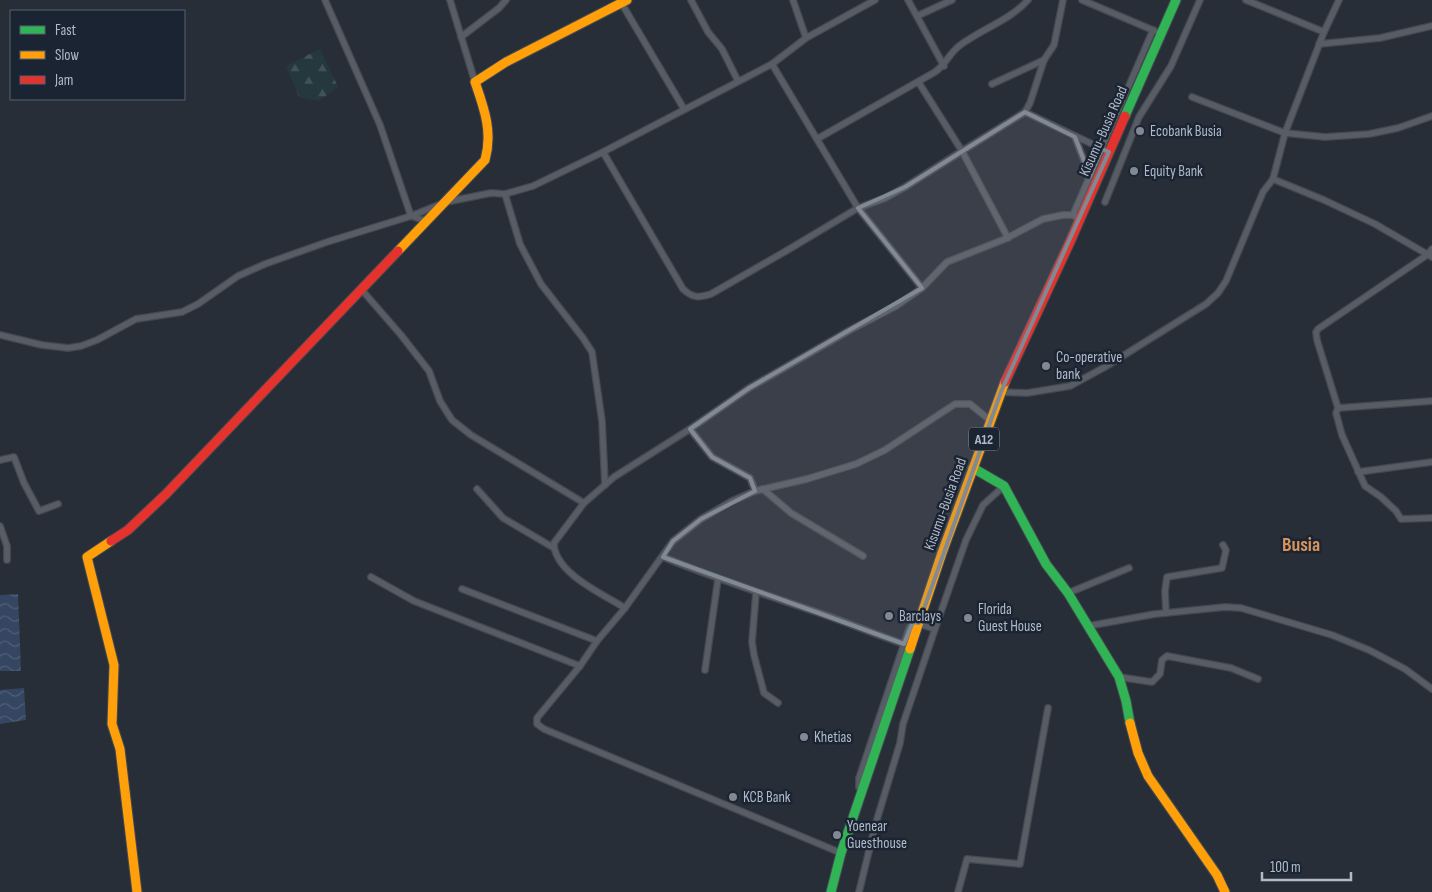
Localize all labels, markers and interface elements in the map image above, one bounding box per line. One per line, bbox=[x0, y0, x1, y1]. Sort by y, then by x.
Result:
legend bbox=[10, 10, 185, 100]
text: Fast bbox=[55, 21, 77, 40]
text: Slow bbox=[55, 46, 79, 65]
text: Jam bbox=[54, 71, 73, 90]
street label: Kisumu-Busia Road bbox=[1075, 83, 1132, 179]
place label: Ecobank Busia bbox=[1150, 122, 1222, 141]
marker: Ecobank Busia bbox=[1134, 125, 1146, 137]
place label: Equity Bank bbox=[1144, 162, 1203, 181]
marker: Equity Bank bbox=[1128, 165, 1140, 177]
place label: Co-operative bank bbox=[1056, 348, 1122, 384]
marker: Co-operative bank bbox=[1040, 360, 1052, 372]
road number: A12 bbox=[969, 428, 999, 450]
street label: Kisumu-Busia Road bbox=[920, 455, 971, 553]
district label: Busia bbox=[1282, 533, 1320, 557]
place label: Florida Guest House bbox=[978, 600, 1042, 636]
place label: Barclays bbox=[899, 607, 941, 626]
marker: Barclays bbox=[883, 610, 895, 622]
marker: Florida Guest House bbox=[962, 612, 974, 624]
place label: Khetias bbox=[814, 728, 852, 747]
marker: Khetias bbox=[798, 731, 810, 743]
place label: KCB Bank bbox=[743, 788, 791, 807]
marker: KCB Bank bbox=[727, 791, 739, 803]
place label: Yoenear Guesthouse bbox=[847, 817, 907, 853]
marker: Yoenear Guesthouse bbox=[831, 829, 843, 841]
scale bar bbox=[1262, 850, 1351, 882]
text: 100 m bbox=[1270, 858, 1301, 877]

